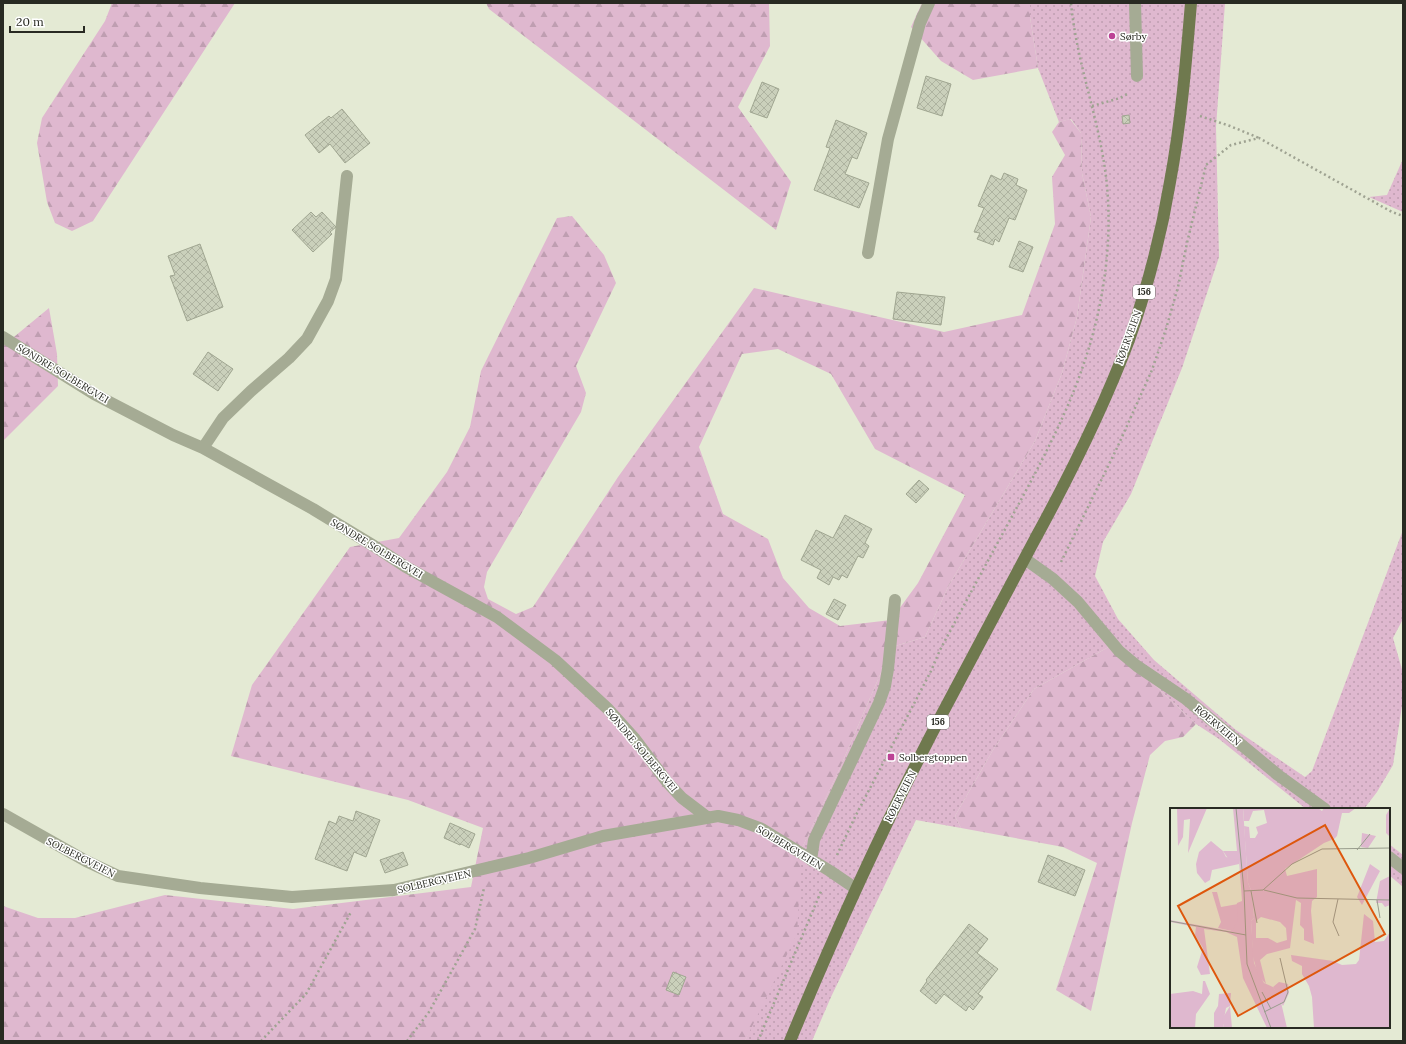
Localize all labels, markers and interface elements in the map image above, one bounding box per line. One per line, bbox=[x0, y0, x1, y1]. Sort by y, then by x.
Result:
scale bar bbox=[10, 8, 84, 34]
text: 20 m bbox=[16, 14, 44, 29]
place label: Sørby bbox=[1120, 30, 1148, 43]
marker: Sørby bbox=[1107, 31, 1117, 41]
road number: 156 bbox=[1133, 285, 1155, 299]
street label: RØERVEIEN bbox=[1113, 308, 1144, 366]
street label: SØNDRE SOLBERGVEI bbox=[14, 341, 111, 406]
street label: SØNDRE SOLBERGVEI bbox=[328, 516, 425, 581]
street label: RØERVEIEN bbox=[1192, 702, 1244, 749]
street label: SØNDRE SOLBERGVEI bbox=[603, 706, 680, 795]
road number: 156 bbox=[927, 715, 949, 729]
place label: Solbergtoppen bbox=[899, 751, 967, 764]
marker: Solbergtoppen bbox=[886, 752, 896, 762]
street label: RØERVEIEN bbox=[882, 768, 919, 824]
inset map bbox=[1170, 808, 1390, 1028]
street label: SOLBERGVEIEN bbox=[754, 822, 826, 873]
street label: SOLBERGVEIEN bbox=[44, 835, 118, 881]
street label: SOLBERGVEIEN bbox=[396, 867, 473, 896]

